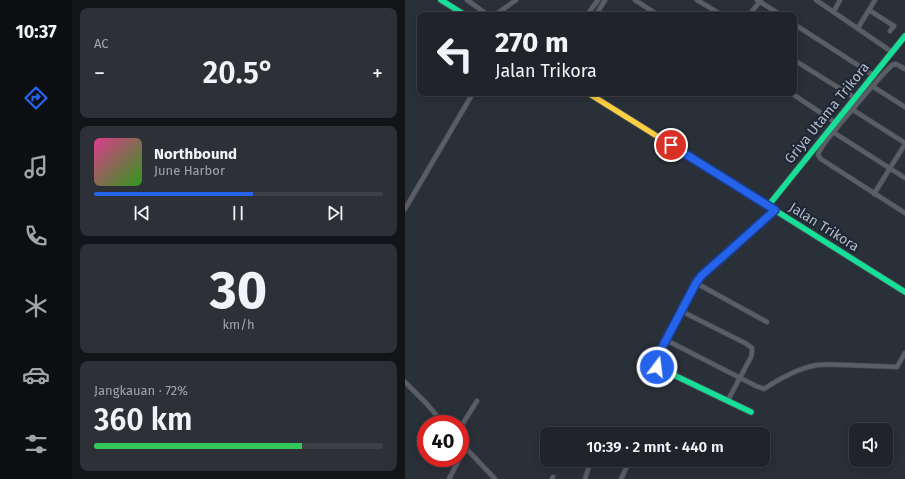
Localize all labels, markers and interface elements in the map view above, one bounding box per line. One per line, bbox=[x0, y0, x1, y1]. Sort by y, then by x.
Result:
text: 10:37 bbox=[15, 21, 57, 43]
text: 270 m bbox=[495, 26, 569, 59]
icon: left bbox=[429, 28, 481, 80]
text: AC bbox=[94, 36, 109, 51]
text: 20.5° bbox=[203, 55, 274, 91]
street label: Griya Utama Trikora bbox=[781, 59, 873, 167]
text: − bbox=[94, 60, 105, 87]
text: + bbox=[372, 60, 383, 87]
text: Jalan Trikora bbox=[495, 60, 597, 82]
icon: directions bbox=[22, 84, 50, 112]
pin bbox=[654, 128, 688, 162]
icon: arrive bbox=[660, 134, 682, 156]
text: Northbound bbox=[154, 145, 237, 163]
icon: music bbox=[22, 153, 50, 181]
text: June Harbor bbox=[154, 163, 225, 178]
street label: Jalan Trikora bbox=[786, 199, 862, 255]
icon: previous bbox=[131, 202, 153, 224]
icon: pause bbox=[227, 202, 249, 224]
icon: next bbox=[324, 202, 346, 224]
icon: phone bbox=[22, 222, 50, 250]
text: 30 bbox=[210, 259, 267, 322]
icon: climate bbox=[22, 292, 50, 320]
text: km/h bbox=[222, 317, 255, 332]
position arrow bbox=[636, 346, 678, 388]
icon: car bbox=[22, 361, 50, 389]
text: Jangkauan · 72% bbox=[94, 383, 188, 398]
text: 360 km bbox=[94, 402, 193, 438]
speed limit sign: 40 bbox=[417, 415, 469, 467]
map controls bbox=[849, 423, 893, 467]
button: sound bbox=[849, 423, 893, 467]
icon: filters bbox=[22, 430, 50, 458]
text: 10:39 · 2 mnt · 440 m bbox=[586, 438, 724, 456]

